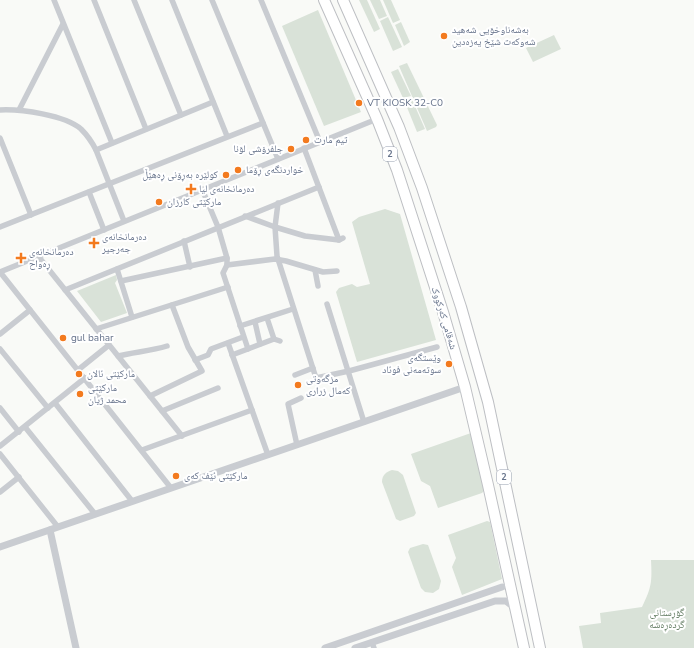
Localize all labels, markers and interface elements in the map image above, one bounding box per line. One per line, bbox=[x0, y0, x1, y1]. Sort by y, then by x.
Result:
place label: بەشەناوخۆیی شەهید شەوکەت شێخ یەزەدین bbox=[452, 23, 536, 49]
marker: بەشەناوخۆیی شەهید شەوکەت شێخ یەزەدین bbox=[439, 31, 449, 41]
place label: VT KIOSK 32-C0 bbox=[366, 96, 443, 110]
marker: VT KIOSK 32-C0 bbox=[354, 98, 364, 108]
place label: تیم مارت bbox=[314, 133, 348, 147]
marker: تیم مارت bbox=[301, 135, 311, 145]
place label: جلفرۆشی لۆنا bbox=[234, 142, 284, 156]
marker: جلفرۆشی لۆنا bbox=[286, 144, 296, 154]
road number: 2 bbox=[383, 147, 397, 161]
place label: خواردنگەی ڕۆما bbox=[246, 163, 304, 177]
marker: خواردنگەی ڕۆما bbox=[233, 165, 243, 175]
place label: کولێرە بەڕۆنی ڕەهێڵ bbox=[142, 168, 218, 182]
marker: کولێرە بەڕۆنی ڕەهێڵ bbox=[221, 170, 231, 180]
place label: دەرمانخانەی لیا bbox=[199, 182, 254, 196]
marker: دەرمانخانەی لیا bbox=[186, 184, 196, 194]
place label: مارکێتی کارزان bbox=[167, 195, 222, 209]
marker: مارکێتی کارزان bbox=[154, 197, 164, 207]
place label: دەرمانخانەی جەرجیر bbox=[101, 230, 147, 256]
marker: دەرمانخانەی جەرجیر bbox=[89, 238, 99, 248]
place label: دەرمانخانەی ڕەواح bbox=[29, 245, 74, 271]
marker: دەرمانخانەی ڕەواح bbox=[16, 253, 26, 263]
street label: شەقامی کەرکووک bbox=[428, 285, 460, 352]
place label: gul bahar bbox=[71, 331, 114, 345]
marker: gul bahar bbox=[58, 333, 68, 343]
place label: وێستگەی سوتەمەنی فوئاد bbox=[382, 351, 441, 377]
marker: وێستگەی سوتەمەنی فوئاد bbox=[444, 359, 454, 369]
place label: مارکێتی ئالان bbox=[87, 367, 135, 381]
marker: مارکێتی ئالان bbox=[74, 369, 84, 379]
place label: مزگەوتی کەمال زراری bbox=[306, 372, 350, 398]
marker: مزگەوتی کەمال زراری bbox=[293, 380, 303, 390]
place label: مارکێتی محمد ژیان bbox=[88, 381, 127, 407]
marker: مارکێتی محمد ژیان bbox=[75, 389, 85, 399]
place label: مارکێتی ئێف کەی bbox=[184, 469, 248, 483]
road number: 2 bbox=[497, 470, 511, 484]
marker: مارکێتی ئێف کەی bbox=[171, 471, 181, 481]
park label: گۆڕستانی گردەڕەشە bbox=[649, 606, 685, 632]

